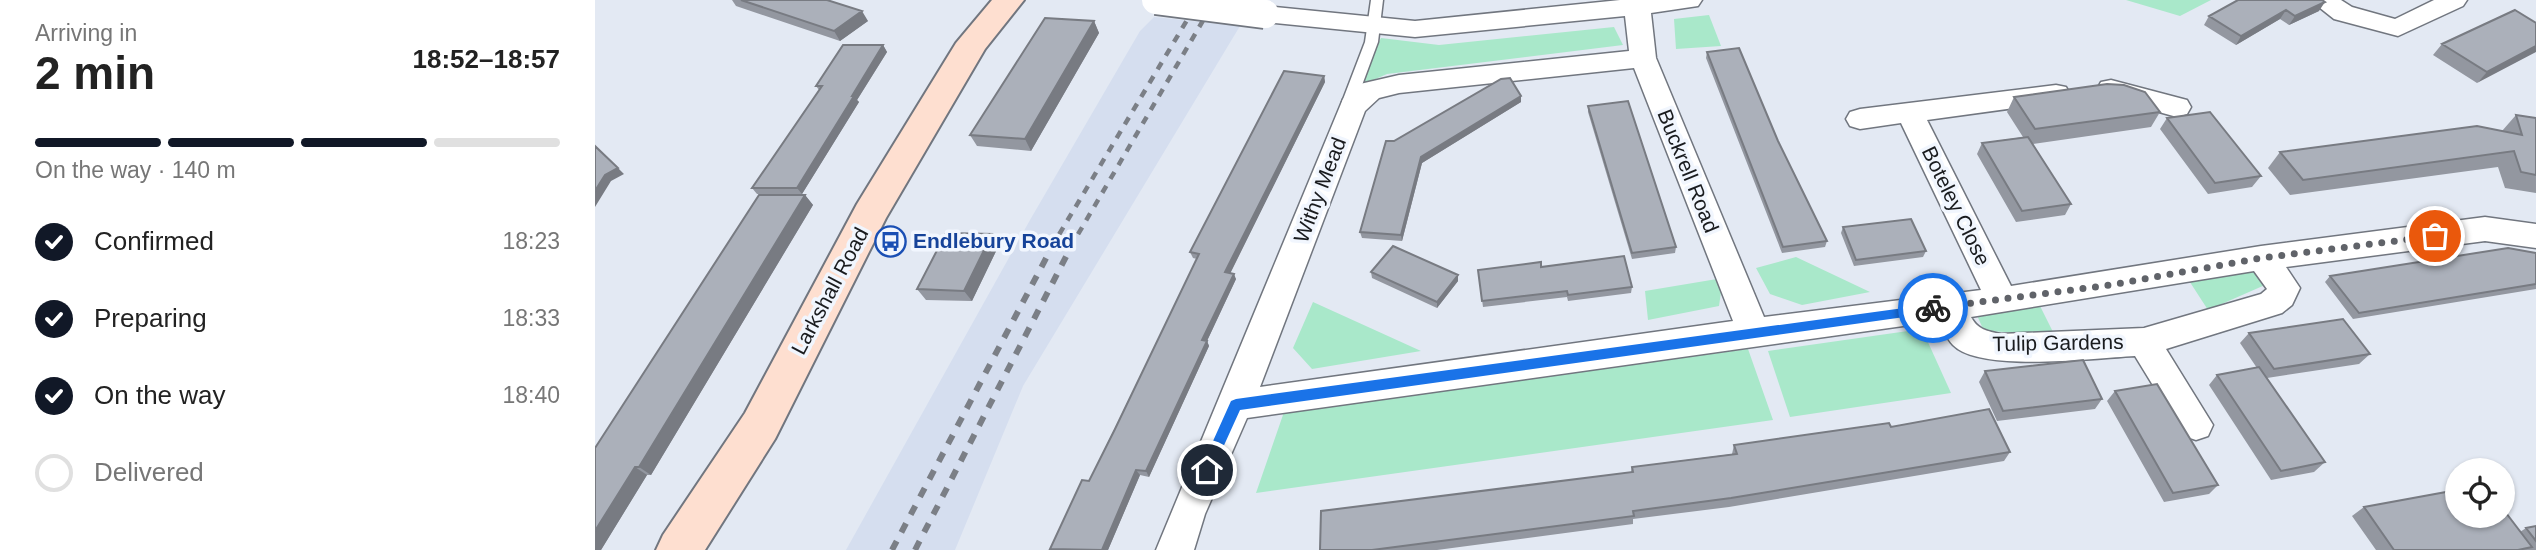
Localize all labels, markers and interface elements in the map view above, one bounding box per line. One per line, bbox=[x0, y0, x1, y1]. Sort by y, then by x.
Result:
text: Arriving in bbox=[35, 20, 137, 46]
text: 18:52–18:57 bbox=[413, 44, 560, 74]
text: 2 min bbox=[35, 47, 155, 99]
street label: Buckrell Road bbox=[1653, 106, 1724, 236]
street label: Withy Mead bbox=[1289, 134, 1350, 246]
street label: Boteley Close bbox=[1918, 143, 1995, 269]
text: On the way · 140 m bbox=[35, 157, 236, 183]
pin bbox=[2405, 206, 2465, 266]
icon: bag bbox=[2416, 217, 2454, 255]
icon: check bbox=[35, 223, 73, 261]
street label: Larkshall Road bbox=[787, 224, 873, 358]
bus stop icon: Endlebury Road bbox=[873, 224, 907, 258]
text: Confirmed bbox=[94, 226, 214, 256]
text: 18:23 bbox=[502, 228, 560, 254]
place label: Endlebury Road bbox=[913, 229, 1074, 252]
courier bbox=[1898, 273, 1968, 343]
icon: bike bbox=[1914, 289, 1952, 327]
icon: check bbox=[35, 300, 73, 338]
text: Preparing bbox=[94, 303, 207, 333]
text: 18:33 bbox=[502, 305, 560, 331]
street label: Tulip Gardens bbox=[1992, 330, 2124, 355]
icon: check bbox=[35, 377, 73, 415]
text: On the way bbox=[94, 380, 226, 410]
text: 18:40 bbox=[502, 382, 560, 408]
pin bbox=[1177, 440, 1237, 500]
icon: home bbox=[1188, 451, 1226, 489]
text: Delivered bbox=[94, 457, 204, 487]
map controls bbox=[2445, 458, 2515, 528]
button: locate bbox=[2445, 458, 2515, 528]

